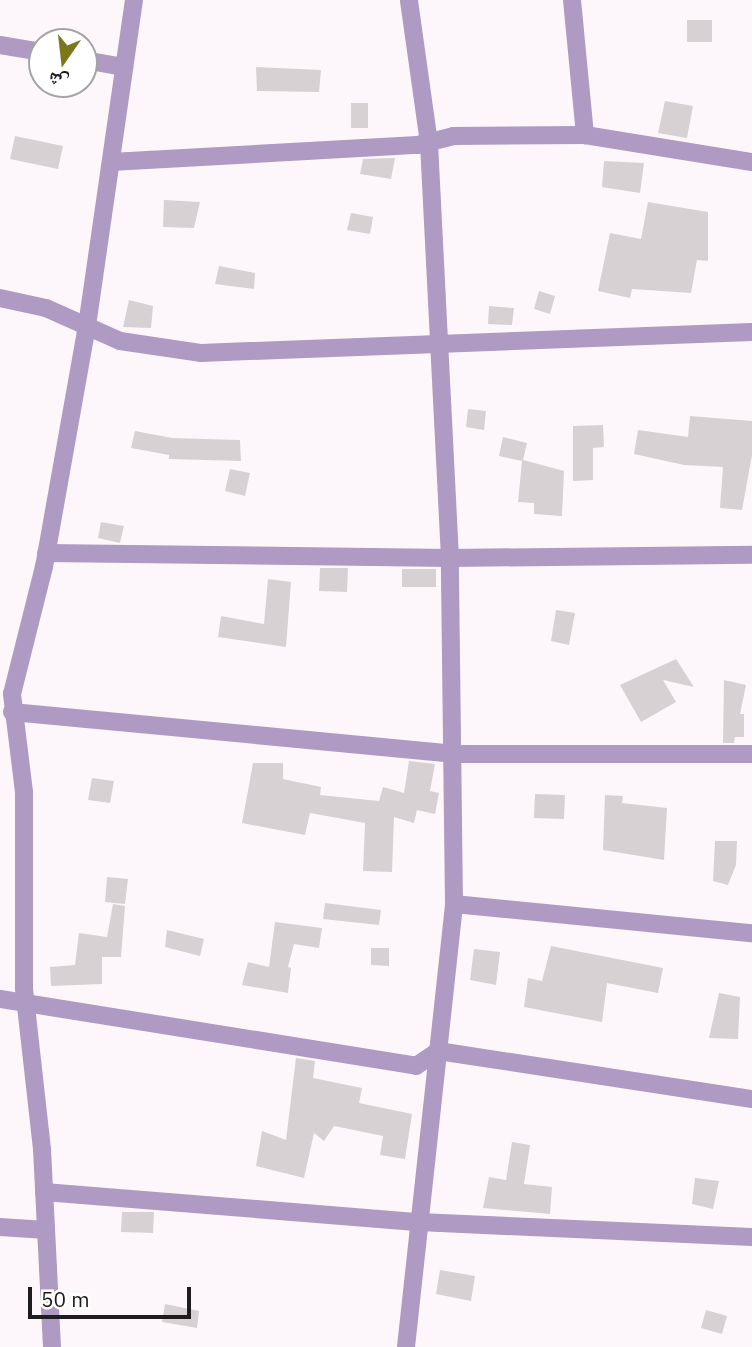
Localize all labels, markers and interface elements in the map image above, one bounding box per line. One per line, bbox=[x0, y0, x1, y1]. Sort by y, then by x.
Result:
north arrow bbox=[28, 28, 98, 98]
text: ش bbox=[46, 67, 71, 96]
scale bar bbox=[32, 1274, 194, 1318]
text: 50 m bbox=[41, 1285, 90, 1313]

